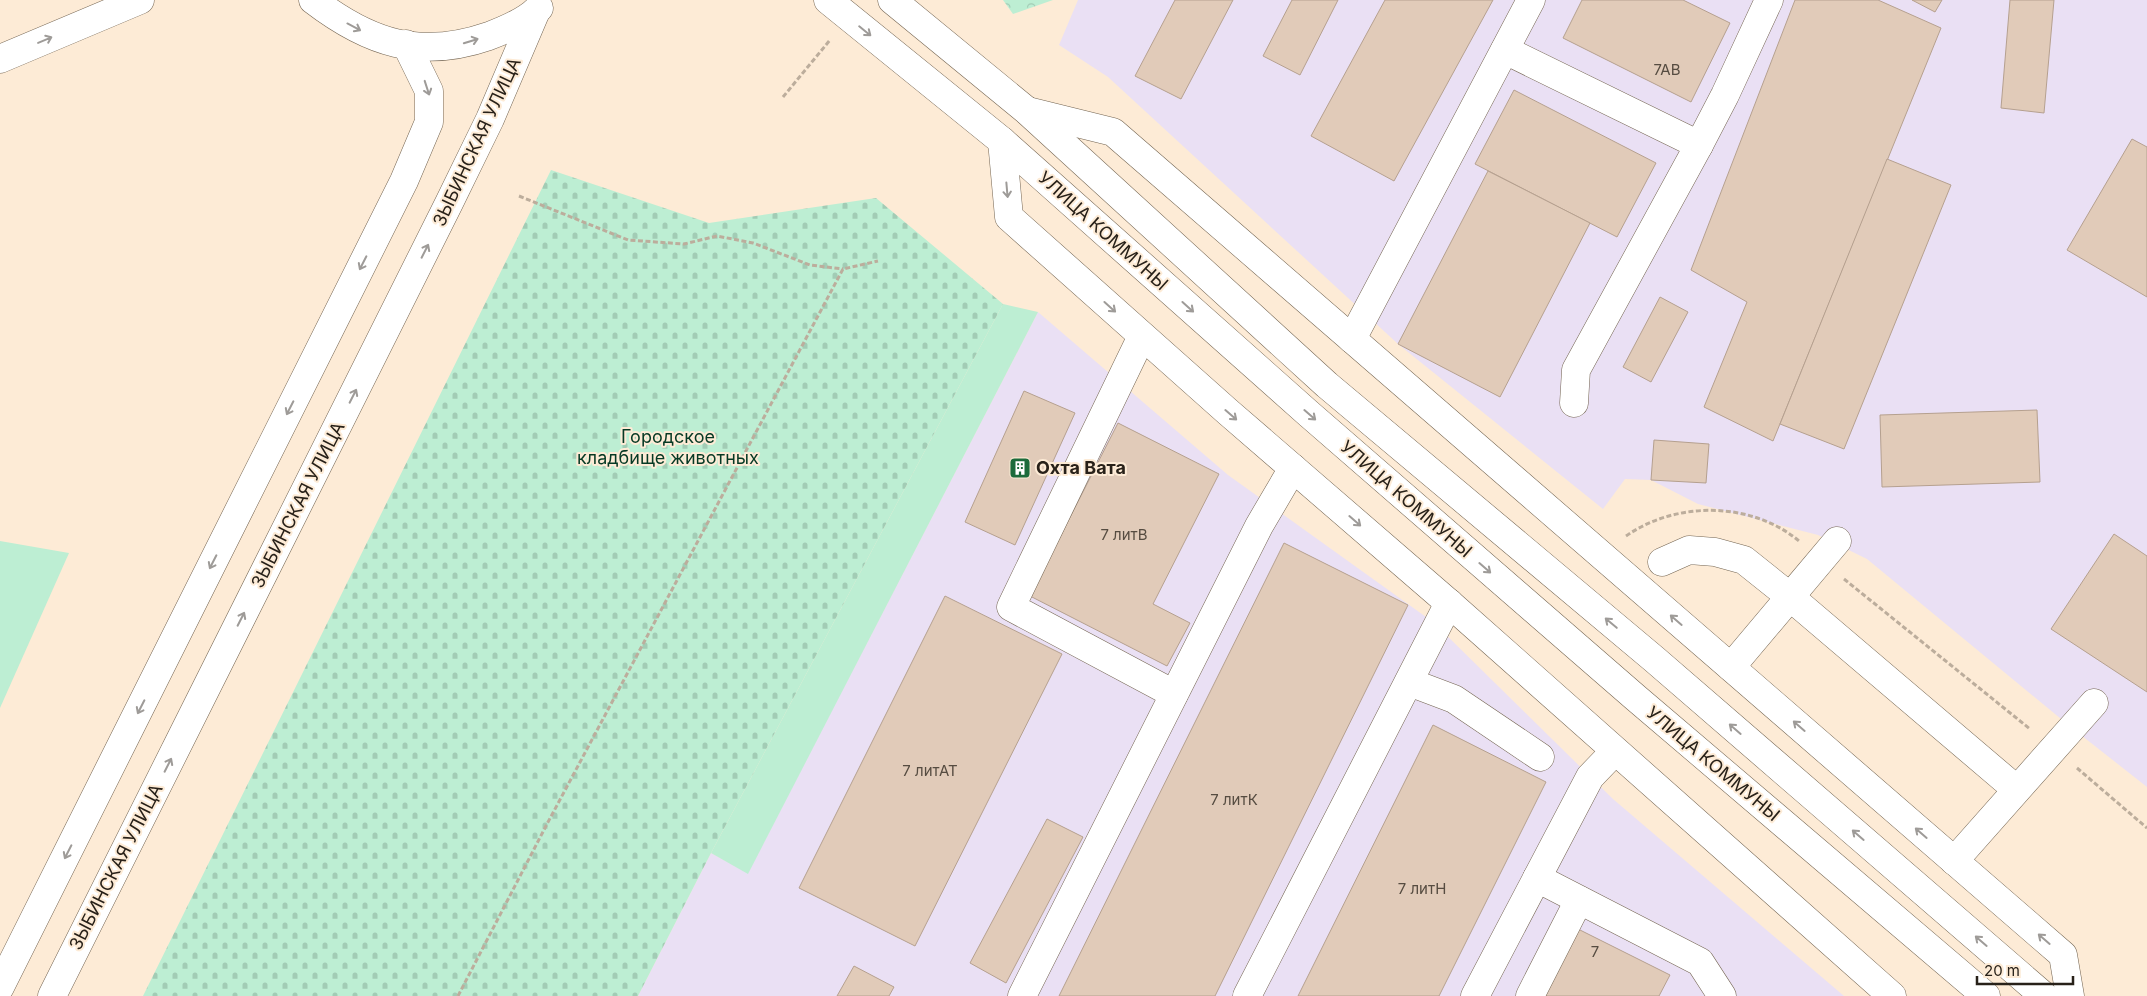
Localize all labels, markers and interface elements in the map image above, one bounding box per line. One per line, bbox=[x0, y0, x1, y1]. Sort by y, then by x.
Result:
one-way arrow bbox=[346, 22, 361, 32]
one-way arrow bbox=[859, 25, 872, 36]
one-way arrow bbox=[37, 35, 52, 45]
one-way arrow bbox=[463, 36, 479, 46]
street label: ЗЫБИНСКАЯ УЛИЦА bbox=[428, 54, 525, 229]
house number: 7АВ bbox=[1653, 60, 1681, 79]
one-way arrow bbox=[422, 80, 432, 96]
street label: УЛИЦА КОММУНЫ bbox=[1034, 167, 1172, 294]
one-way arrow bbox=[1002, 182, 1011, 198]
one-way arrow bbox=[421, 243, 431, 258]
one-way arrow bbox=[358, 255, 367, 270]
one-way arrow bbox=[1104, 301, 1117, 313]
one-way arrow bbox=[1182, 301, 1195, 313]
one-way arrow bbox=[349, 389, 358, 404]
one-way arrow bbox=[285, 401, 295, 416]
one-way arrow bbox=[1303, 409, 1316, 421]
one-way arrow bbox=[1225, 410, 1238, 421]
street label: ЗЫБИНСКАЯ УЛИЦА bbox=[247, 418, 349, 591]
park label: Городское кладбище животных bbox=[577, 426, 759, 468]
street label: УЛИЦА КОММУНЫ bbox=[1336, 436, 1476, 561]
building icon: Охта Вата bbox=[1008, 456, 1032, 480]
place label: Охта Вата bbox=[1036, 457, 1126, 478]
one-way arrow bbox=[1348, 516, 1361, 527]
house number: 7 литВ bbox=[1100, 525, 1148, 544]
one-way arrow bbox=[208, 554, 218, 569]
one-way arrow bbox=[1479, 562, 1492, 573]
one-way arrow bbox=[236, 612, 246, 627]
one-way arrow bbox=[1670, 614, 1683, 625]
one-way arrow bbox=[1605, 618, 1618, 629]
one-way arrow bbox=[136, 699, 145, 714]
street label: УЛИЦА КОММУНЫ bbox=[1643, 702, 1784, 825]
one-way arrow bbox=[1792, 720, 1805, 732]
one-way arrow bbox=[1728, 723, 1741, 734]
one-way arrow bbox=[164, 758, 173, 773]
house number: 7 литАТ bbox=[902, 761, 958, 780]
street label: ЗЫБИНСКАЯ УЛИЦА bbox=[65, 780, 167, 953]
house number: 7 литК bbox=[1210, 790, 1258, 809]
one-way arrow bbox=[1915, 827, 1928, 838]
one-way arrow bbox=[1851, 829, 1864, 841]
one-way arrow bbox=[63, 844, 72, 859]
house number: 7 литН bbox=[1398, 879, 1446, 898]
one-way arrow bbox=[2038, 933, 2051, 945]
one-way arrow bbox=[1974, 936, 1987, 947]
house number: 7 bbox=[1591, 942, 1599, 961]
scale bar bbox=[1977, 954, 2073, 986]
text: 20 m bbox=[1984, 961, 2020, 980]

